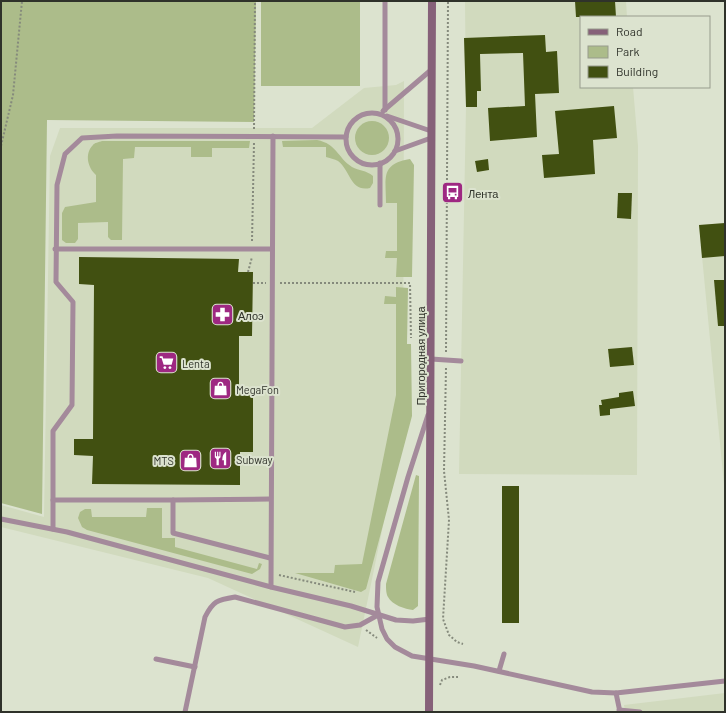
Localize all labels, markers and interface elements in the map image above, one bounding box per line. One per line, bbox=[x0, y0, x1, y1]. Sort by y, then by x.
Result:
legend bbox=[580, 16, 710, 88]
text: Road bbox=[616, 24, 643, 38]
text: Park bbox=[616, 44, 640, 58]
text: Building bbox=[616, 64, 658, 78]
bus stop icon: Лента bbox=[440, 180, 466, 206]
place label: Лента bbox=[468, 187, 499, 200]
pharmacy icon: Алоэ bbox=[209, 302, 235, 328]
street label: Пригородная улица bbox=[414, 306, 427, 406]
place label: Алоэ bbox=[238, 309, 264, 322]
supermarket icon: Lenta bbox=[153, 350, 179, 376]
place label: Lenta bbox=[182, 357, 210, 370]
shop icon: MegaFon bbox=[208, 376, 234, 402]
place label: MegaFon bbox=[236, 383, 279, 396]
restaurant icon: Subway bbox=[207, 446, 233, 472]
shop icon: MTS bbox=[177, 447, 203, 473]
place label: Subway bbox=[236, 453, 273, 466]
place label: MTS bbox=[153, 454, 174, 467]

